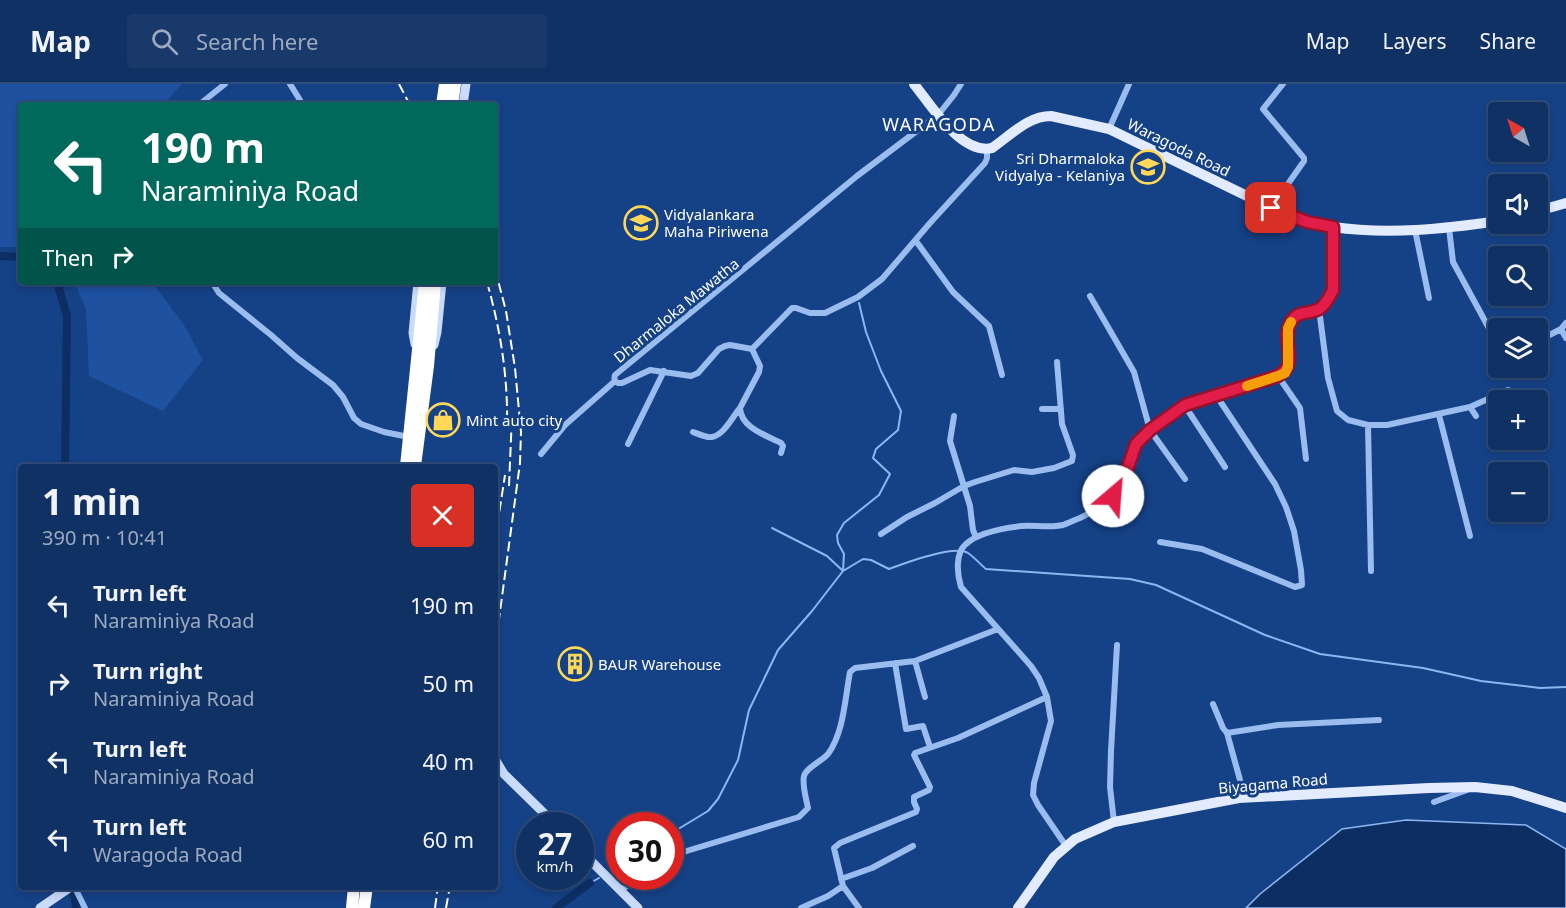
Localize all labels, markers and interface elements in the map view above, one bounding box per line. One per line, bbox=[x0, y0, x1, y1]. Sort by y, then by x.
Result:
search box bbox=[127, 14, 547, 68]
text: Map bbox=[30, 22, 91, 60]
icon: search bbox=[148, 25, 181, 58]
text: Search here bbox=[196, 26, 318, 56]
text: Map bbox=[1306, 27, 1350, 55]
text: Layers bbox=[1383, 27, 1447, 55]
text: Share bbox=[1480, 27, 1536, 55]
north arrow bbox=[1488, 102, 1548, 162]
map controls bbox=[1488, 102, 1548, 522]
district label: WARAGODA bbox=[882, 112, 996, 136]
street label: Waragoda Road bbox=[1124, 113, 1234, 181]
text: 190 m bbox=[141, 118, 265, 175]
icon: left bbox=[42, 126, 120, 204]
place label: Sri Dharmaloka Vidyalya - Kelaniya bbox=[995, 148, 1125, 185]
school or university icon: Sri Dharmaloka Vidyalya - Kelaniya bbox=[1130, 149, 1166, 185]
text: Naraminiya Road bbox=[141, 172, 359, 209]
button: sound bbox=[1488, 174, 1548, 234]
pin bbox=[1245, 182, 1296, 233]
icon: arrive bbox=[1254, 191, 1287, 224]
place label: Vidyalankara Maha Piriwena bbox=[664, 204, 769, 241]
school or university icon: Vidyalankara Maha Piriwena bbox=[623, 205, 659, 241]
icon: right bbox=[106, 240, 139, 273]
text: Then bbox=[42, 242, 94, 272]
button: search bbox=[1488, 246, 1548, 306]
street label: Dharmaloka Mawatha bbox=[609, 253, 743, 367]
button: layers bbox=[1488, 318, 1548, 378]
button: + bbox=[1488, 390, 1548, 450]
shop icon: Mint auto city bbox=[425, 402, 461, 438]
place label: Mint auto city bbox=[466, 410, 563, 430]
button: − bbox=[1488, 462, 1548, 522]
position arrow bbox=[1081, 464, 1145, 528]
text: 1 min bbox=[42, 477, 141, 526]
button: close bbox=[411, 484, 474, 547]
text: 390 m · 10:41 bbox=[42, 524, 167, 551]
text: Turn left bbox=[93, 577, 187, 607]
icon: left bbox=[42, 589, 75, 622]
text: 190 m bbox=[410, 590, 474, 620]
text: Naraminiya Road bbox=[93, 607, 255, 634]
building icon: BAUR Warehouse bbox=[557, 646, 593, 682]
place label: BAUR Warehouse bbox=[598, 654, 721, 674]
text: Turn right bbox=[93, 655, 203, 685]
icon: right bbox=[42, 667, 75, 700]
text: 50 m bbox=[423, 668, 474, 698]
text: Naraminiya Road bbox=[93, 685, 255, 712]
text: Turn left bbox=[93, 733, 187, 763]
icon: left bbox=[42, 745, 75, 778]
text: 40 m bbox=[423, 746, 474, 776]
text: Naraminiya Road bbox=[93, 763, 255, 790]
street label: Biyagama Road bbox=[1217, 768, 1329, 798]
text: Turn left bbox=[93, 811, 187, 841]
speed limit sign: 30 bbox=[606, 812, 684, 890]
icon: left bbox=[42, 823, 75, 856]
text: 27 bbox=[538, 823, 572, 864]
text: 60 m bbox=[423, 824, 474, 854]
text: Waragoda Road bbox=[93, 841, 243, 868]
text: km/h bbox=[537, 856, 573, 876]

